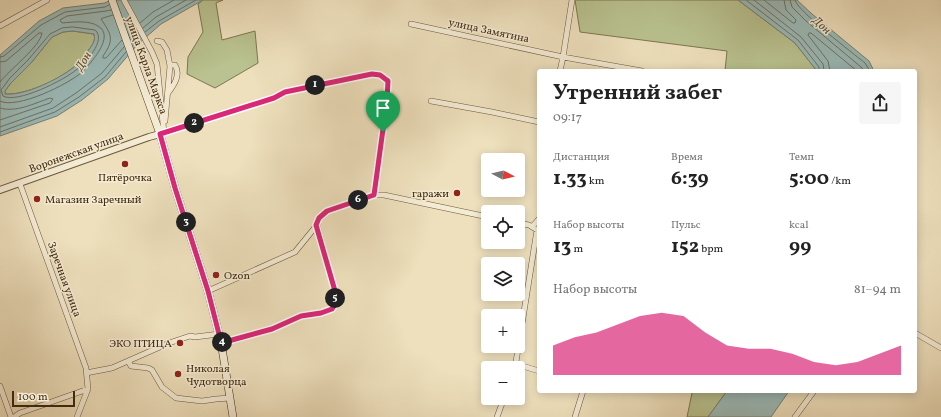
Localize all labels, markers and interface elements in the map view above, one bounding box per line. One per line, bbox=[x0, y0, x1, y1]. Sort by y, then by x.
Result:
water label: Дон bbox=[808, 13, 834, 38]
street label: улица Карла Маркса bbox=[121, 14, 170, 117]
street label: улица Замятина bbox=[447, 16, 531, 47]
water label: Дон bbox=[71, 49, 96, 75]
pin: 1 bbox=[305, 75, 325, 95]
text: 1 bbox=[313, 77, 317, 92]
text: Утренний забег bbox=[553, 78, 722, 109]
button: share bbox=[859, 82, 901, 124]
pin bbox=[366, 91, 400, 132]
icon: arrive bbox=[372, 97, 394, 119]
text: 09:17 bbox=[553, 109, 582, 127]
pin: 2 bbox=[184, 113, 204, 133]
text: 2 bbox=[191, 115, 197, 130]
street label: Воронежская улица bbox=[27, 129, 126, 178]
text: Дистанция bbox=[553, 150, 610, 165]
text: Время bbox=[671, 150, 703, 165]
text: Темп bbox=[789, 150, 814, 165]
north arrow bbox=[481, 153, 525, 197]
map controls bbox=[481, 153, 525, 405]
marker: Пятёрочка bbox=[120, 159, 130, 169]
text: 1.33 bbox=[553, 165, 587, 193]
text: 6:39 bbox=[671, 165, 709, 193]
text: 5:00 bbox=[789, 165, 829, 193]
place label: Пятёрочка bbox=[98, 171, 153, 186]
text: km bbox=[587, 174, 605, 189]
text: /km bbox=[829, 174, 851, 189]
place label: гаражи bbox=[412, 187, 449, 202]
marker: гаражи bbox=[452, 188, 462, 198]
pin: 6 bbox=[348, 190, 368, 210]
text: 6 bbox=[355, 192, 361, 207]
place label: Магазин Заречный bbox=[45, 193, 142, 208]
marker: Магазин Заречный bbox=[32, 194, 42, 204]
button: locate bbox=[481, 205, 525, 249]
pin: 3 bbox=[176, 212, 196, 232]
text: 3 bbox=[183, 214, 189, 229]
text: Набор высоты bbox=[553, 218, 624, 233]
text: Пульс bbox=[671, 218, 701, 233]
text: kcal bbox=[789, 218, 809, 233]
text: 13 bbox=[553, 233, 571, 261]
text: 152 bbox=[671, 233, 699, 261]
text: 99 bbox=[789, 233, 811, 261]
street label: Заречная улица bbox=[43, 240, 84, 320]
text: m bbox=[571, 242, 583, 257]
text: bpm bbox=[699, 242, 723, 257]
button: layers bbox=[481, 257, 525, 301]
place label: Ozon bbox=[224, 269, 250, 284]
marker: Ozon bbox=[211, 270, 221, 280]
text: Набор высоты bbox=[553, 281, 637, 299]
text: 81–94 m bbox=[854, 281, 901, 299]
pin: 5 bbox=[325, 288, 345, 308]
text: 5 bbox=[332, 290, 338, 305]
button: + bbox=[481, 309, 525, 353]
pin: 4 bbox=[212, 332, 232, 352]
text: 4 bbox=[219, 334, 225, 349]
place label: ЭКО ПТИЦА bbox=[109, 337, 172, 352]
marker: ЭКО ПТИЦА bbox=[175, 338, 185, 348]
button: − bbox=[481, 361, 525, 405]
place label: Николая Чудотворца bbox=[186, 362, 247, 390]
marker: Николая Чудотворца bbox=[173, 369, 183, 379]
scale bar bbox=[12, 389, 75, 408]
text: 100 m bbox=[18, 390, 48, 405]

